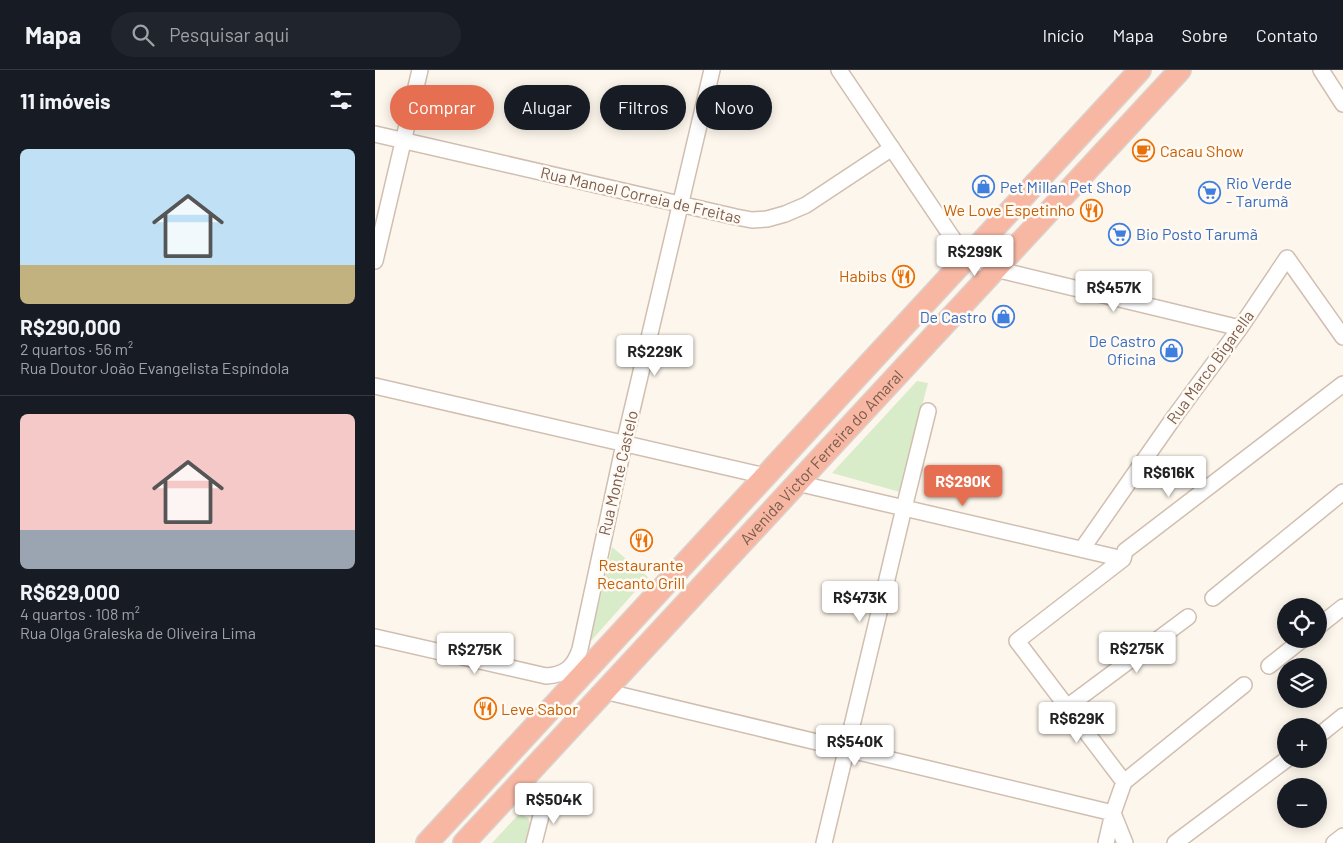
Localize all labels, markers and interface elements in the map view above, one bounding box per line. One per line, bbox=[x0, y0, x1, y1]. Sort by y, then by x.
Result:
search box bbox=[111, 12, 461, 57]
text: Mapa bbox=[25, 20, 81, 49]
icon: search bbox=[129, 21, 157, 49]
text: Pesquisar aqui bbox=[169, 23, 289, 46]
text: Início bbox=[1042, 24, 1084, 46]
text: Mapa bbox=[1112, 24, 1154, 46]
text: Sobre bbox=[1182, 24, 1228, 46]
text: Contato bbox=[1256, 24, 1318, 46]
chip: Comprar bbox=[390, 85, 494, 130]
chip: Alugar bbox=[504, 85, 590, 130]
chip: Filtros bbox=[600, 85, 686, 130]
chip: Novo bbox=[696, 85, 772, 130]
icon: filters bbox=[327, 86, 355, 114]
text: 11 imóveis bbox=[20, 88, 111, 113]
cafe icon: Cacau Show bbox=[1132, 139, 1156, 163]
place label: Cacau Show bbox=[1160, 141, 1244, 160]
street label: Rua Manoel Correia de Freitas bbox=[539, 162, 743, 227]
place label: Rio Verde - Tarumã bbox=[1226, 173, 1292, 210]
shop icon: Pet Millan Pet Shop bbox=[972, 175, 996, 199]
place label: Pet Millan Pet Shop bbox=[1000, 177, 1132, 196]
supermarket icon: Rio Verde - Tarumã bbox=[1198, 180, 1222, 204]
icon: home bbox=[143, 181, 233, 271]
restaurant icon: We Love Espetinho bbox=[1079, 198, 1103, 222]
place label: We Love Espetinho bbox=[943, 200, 1075, 219]
supermarket icon: Bio Posto Tarumã bbox=[1108, 222, 1132, 246]
place label: Bio Posto Tarumã bbox=[1136, 224, 1258, 243]
pin: R$299K bbox=[934, 234, 1016, 277]
text: R$299K bbox=[948, 241, 1002, 260]
restaurant icon: Habibs bbox=[891, 264, 915, 288]
place label: Habibs bbox=[839, 266, 887, 285]
pin: R$457K bbox=[1073, 270, 1155, 313]
text: R$457K bbox=[1086, 277, 1142, 296]
shop icon: De Castro bbox=[991, 305, 1015, 329]
street label: Rua Marco Bigarella bbox=[1162, 306, 1257, 427]
place label: De Castro bbox=[920, 307, 987, 326]
text: R$290,000 bbox=[20, 314, 121, 339]
place label: De Castro Oficina bbox=[1089, 331, 1156, 368]
pin: R$229K bbox=[614, 334, 696, 377]
shop icon: De Castro Oficina bbox=[1160, 338, 1184, 362]
text: 2 quartos · 56 m² bbox=[20, 339, 133, 358]
text: R$229K bbox=[627, 341, 683, 360]
text: Rua Doutor João Evangelista Espíndola bbox=[20, 358, 289, 377]
street label: Avenida Victor Ferreira do Amaral bbox=[736, 366, 907, 548]
street label: Rua Monte Castelo bbox=[594, 408, 641, 537]
icon: home bbox=[143, 447, 233, 537]
pin: R$616K bbox=[1128, 456, 1210, 498]
text: R$616K bbox=[1143, 462, 1195, 481]
pin: R$290K bbox=[922, 464, 1004, 507]
text: R$290K bbox=[935, 471, 991, 490]
restaurant icon: Restaurante Recanto Grill bbox=[629, 529, 653, 553]
place label: Restaurante Recanto Grill bbox=[597, 555, 685, 592]
text: R$629,000 bbox=[20, 579, 120, 604]
pin: R$473K bbox=[819, 580, 901, 623]
text: R$473K bbox=[833, 587, 887, 606]
map controls bbox=[1277, 598, 1327, 828]
button: locate bbox=[1277, 598, 1327, 648]
text: 4 quartos · 108 m² bbox=[20, 604, 140, 623]
text: Rua Olga Graleska de Oliveira Lima bbox=[20, 623, 256, 642]
pin: R$275K bbox=[434, 632, 516, 675]
pin: R$275K bbox=[1096, 632, 1178, 674]
text: R$275K bbox=[1110, 638, 1164, 657]
text: R$275K bbox=[448, 639, 502, 658]
button: layers bbox=[1277, 658, 1327, 708]
restaurant icon: Leve Sabor bbox=[473, 697, 497, 721]
place label: Leve Sabor bbox=[501, 699, 578, 718]
pin: R$629K bbox=[1036, 702, 1118, 744]
text: R$629K bbox=[1049, 708, 1105, 727]
button: + bbox=[1277, 718, 1327, 768]
pin: R$540K bbox=[814, 724, 896, 767]
text: R$540K bbox=[827, 731, 883, 750]
button: − bbox=[1277, 778, 1327, 828]
pin: R$504K bbox=[513, 782, 595, 825]
text: R$504K bbox=[526, 789, 582, 808]

